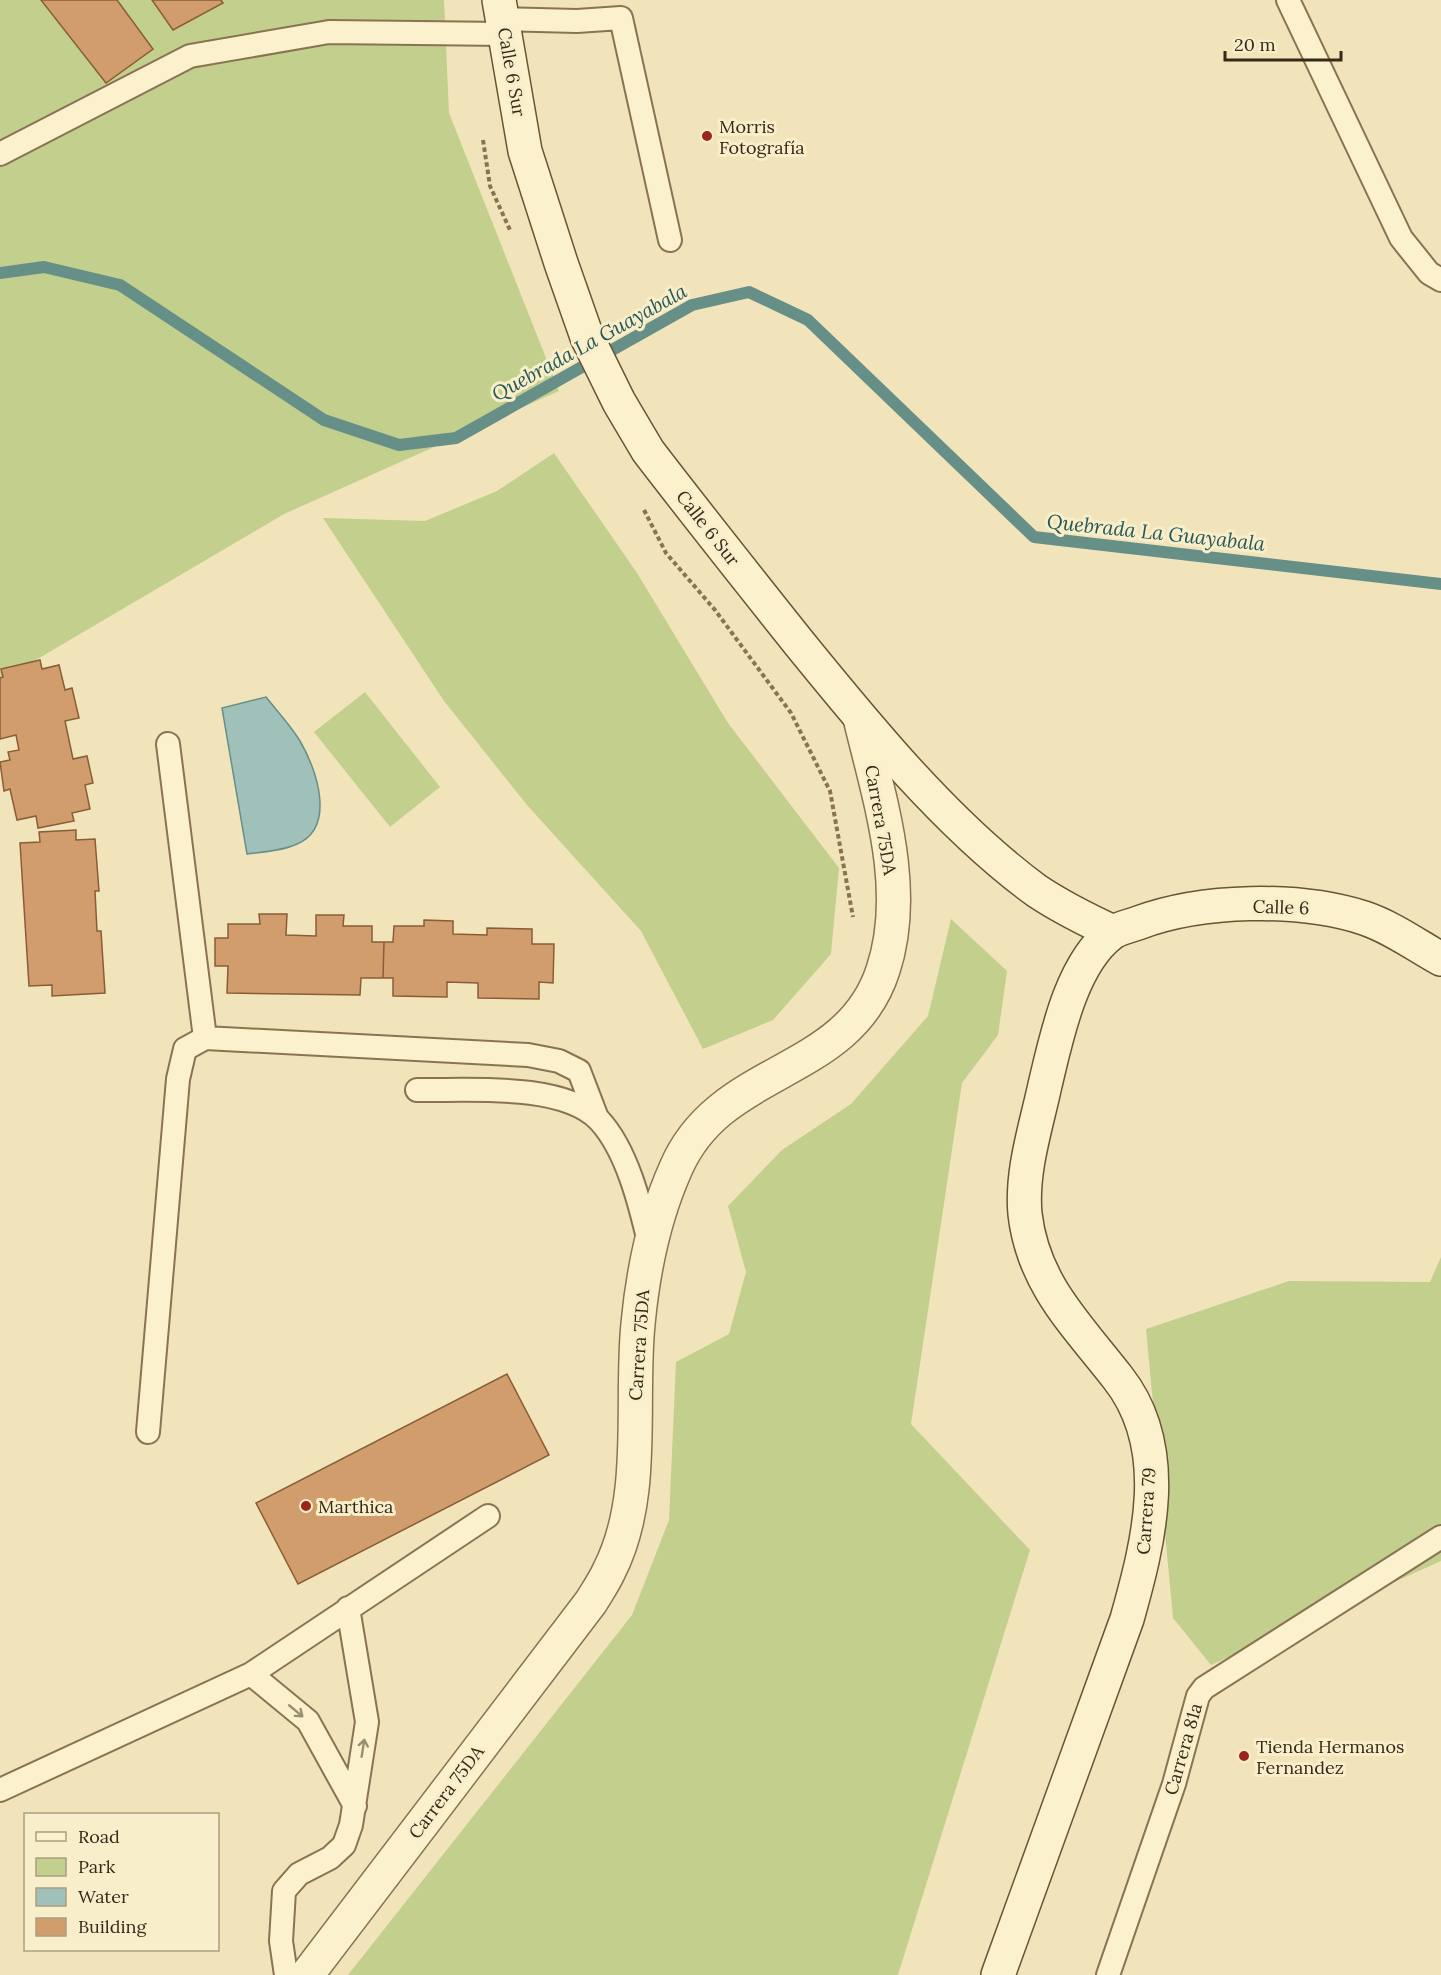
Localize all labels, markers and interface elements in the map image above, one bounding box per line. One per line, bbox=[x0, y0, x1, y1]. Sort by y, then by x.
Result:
scale bar bbox=[1225, 24, 1340, 62]
street label: Calle 6 Sur bbox=[493, 26, 531, 118]
text: 20 m bbox=[1234, 33, 1276, 56]
place label: Morris Fotografía bbox=[719, 115, 805, 159]
marker: Morris Fotografía bbox=[700, 129, 714, 143]
water label: Quebrada La Guayabala bbox=[487, 278, 691, 406]
street label: Calle 6 Sur bbox=[671, 485, 745, 571]
water label: Quebrada La Guayabala bbox=[1046, 508, 1266, 556]
street label: Carrera 75DA bbox=[860, 763, 902, 878]
street label: Calle 6 bbox=[1252, 895, 1310, 919]
street label: Carrera 75DA bbox=[624, 1288, 654, 1401]
street label: Carrera 79 bbox=[1131, 1467, 1161, 1555]
place label: Marthica bbox=[318, 1495, 393, 1518]
marker: Marthica bbox=[299, 1499, 313, 1513]
street label: Carrera 81a bbox=[1159, 1700, 1207, 1798]
one-way arrow bbox=[288, 1705, 304, 1718]
place label: Tienda Hermanos Fernandez bbox=[1256, 1735, 1404, 1779]
one-way arrow bbox=[358, 1739, 369, 1759]
street label: Carrera 75DA bbox=[403, 1740, 489, 1843]
marker: Tienda Hermanos Fernandez bbox=[1237, 1749, 1251, 1763]
legend bbox=[24, 1813, 219, 1951]
text: Road bbox=[78, 1825, 120, 1848]
text: Park bbox=[78, 1855, 116, 1878]
text: Water bbox=[78, 1885, 129, 1908]
text: Building bbox=[78, 1915, 148, 1938]

